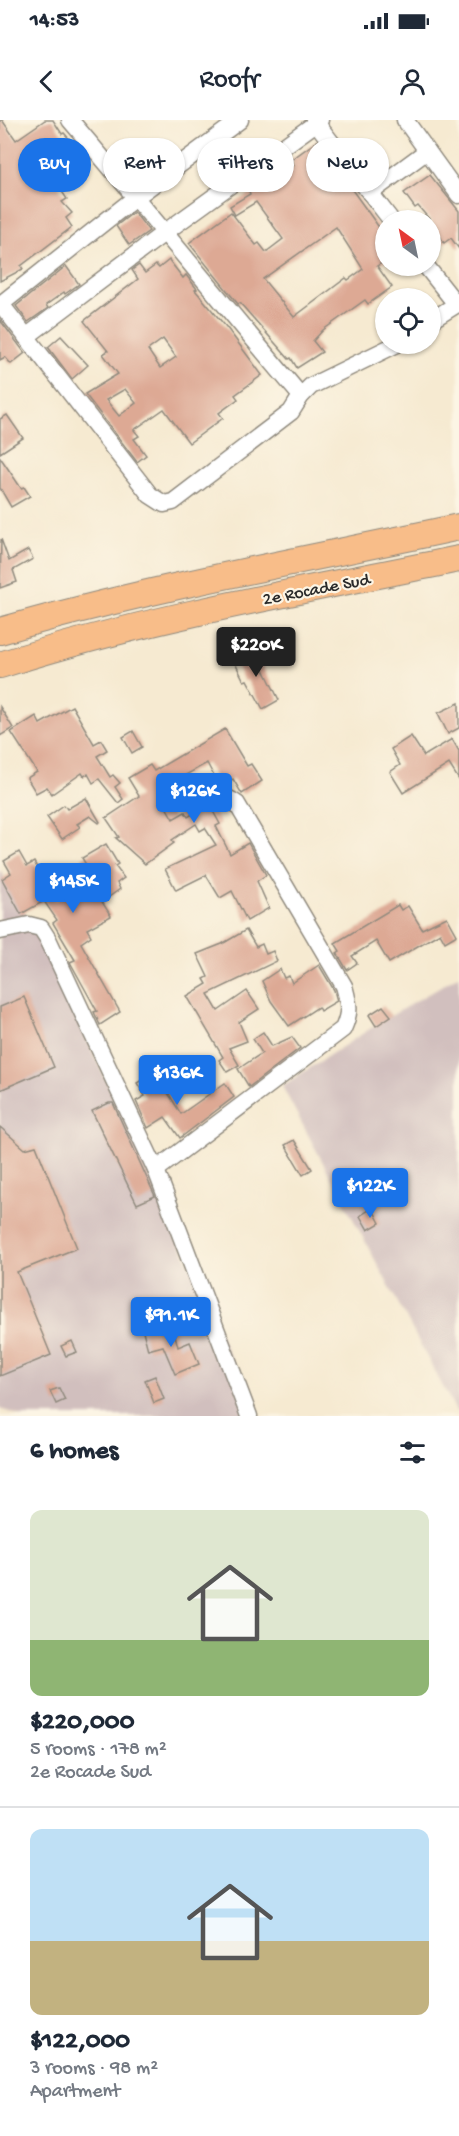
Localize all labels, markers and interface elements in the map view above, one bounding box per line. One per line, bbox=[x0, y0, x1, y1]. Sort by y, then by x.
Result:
text: 14:53 bbox=[30, 8, 79, 34]
icon: back bbox=[30, 65, 63, 98]
text: Roofr bbox=[200, 65, 260, 97]
icon: person bbox=[396, 65, 429, 98]
chip: Buy bbox=[18, 138, 91, 192]
chip: Rent bbox=[103, 138, 185, 192]
chip: Filters bbox=[197, 138, 294, 192]
chip: New bbox=[306, 138, 389, 192]
north arrow bbox=[375, 210, 441, 276]
map controls bbox=[375, 210, 441, 354]
button: locate bbox=[375, 288, 441, 354]
street label: 2e Rocade Sud bbox=[261, 569, 373, 611]
pin: $220K bbox=[214, 627, 298, 678]
text: $220K bbox=[231, 635, 281, 658]
pin: $126K bbox=[152, 773, 236, 824]
text: $126K bbox=[170, 781, 218, 804]
pin: $145K bbox=[31, 863, 115, 914]
text: $145K bbox=[49, 871, 97, 894]
pin: $136K bbox=[135, 1055, 219, 1106]
text: $136K bbox=[153, 1063, 201, 1086]
pin: $122K bbox=[328, 1168, 412, 1219]
text: $122K bbox=[346, 1176, 394, 1199]
pin: $91.1K bbox=[122, 1297, 220, 1348]
text: $91.1K bbox=[145, 1305, 197, 1328]
icon: filters bbox=[396, 1436, 429, 1469]
text: 6 homes bbox=[30, 1437, 118, 1468]
icon: home bbox=[176, 1549, 284, 1657]
text: $220,000 bbox=[30, 1708, 134, 1739]
text: 5 rooms · 178 m² bbox=[30, 1739, 167, 1762]
text: 2e Rocade Sud bbox=[30, 1762, 151, 1785]
icon: home bbox=[176, 1868, 284, 1976]
text: $122,000 bbox=[30, 2027, 130, 2058]
text: 3 rooms · 98 m² bbox=[30, 2058, 158, 2081]
text: Apartment bbox=[30, 2081, 120, 2104]

